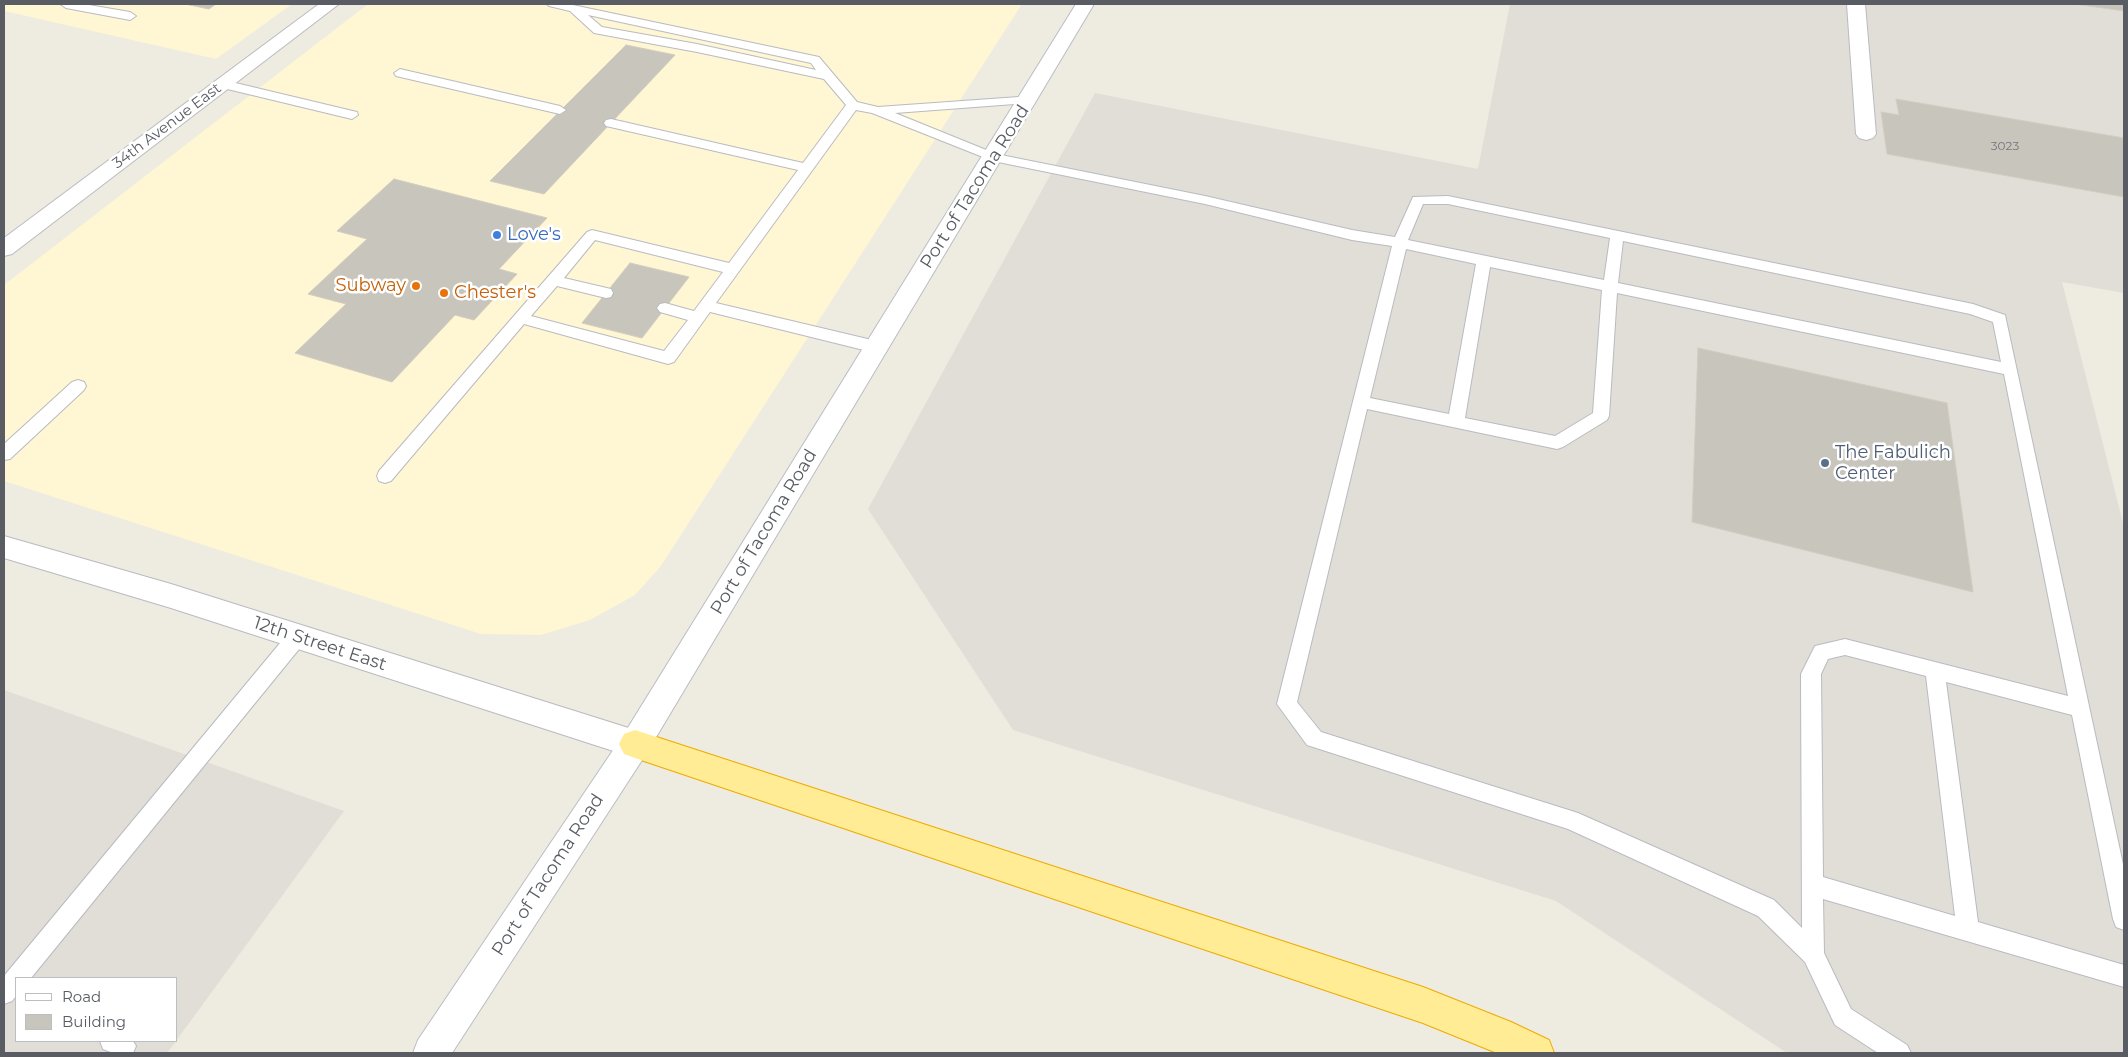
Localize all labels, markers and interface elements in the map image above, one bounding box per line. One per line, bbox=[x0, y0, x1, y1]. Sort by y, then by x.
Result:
street label: 34th Avenue East bbox=[109, 79, 225, 173]
street label: Port of Tacoma Road bbox=[916, 101, 1034, 273]
house number: 3023 bbox=[1991, 139, 2019, 153]
place label: Love's bbox=[507, 224, 561, 246]
marker: Love's bbox=[491, 229, 503, 241]
place label: Subway bbox=[335, 275, 406, 297]
marker: Subway bbox=[410, 280, 422, 292]
place label: Chester's bbox=[454, 282, 536, 304]
marker: Chester's bbox=[438, 287, 450, 299]
place label: The Fabulich Center bbox=[1835, 442, 1951, 484]
street label: Port of Tacoma Road bbox=[706, 446, 822, 618]
marker: The Fabulich Center bbox=[1819, 457, 1831, 469]
street label: 12th Street East bbox=[251, 612, 389, 676]
street label: Port of Tacoma Road bbox=[488, 790, 608, 960]
legend bbox=[15, 977, 178, 1042]
text: Road bbox=[62, 987, 101, 1006]
text: Building bbox=[62, 1012, 126, 1031]

